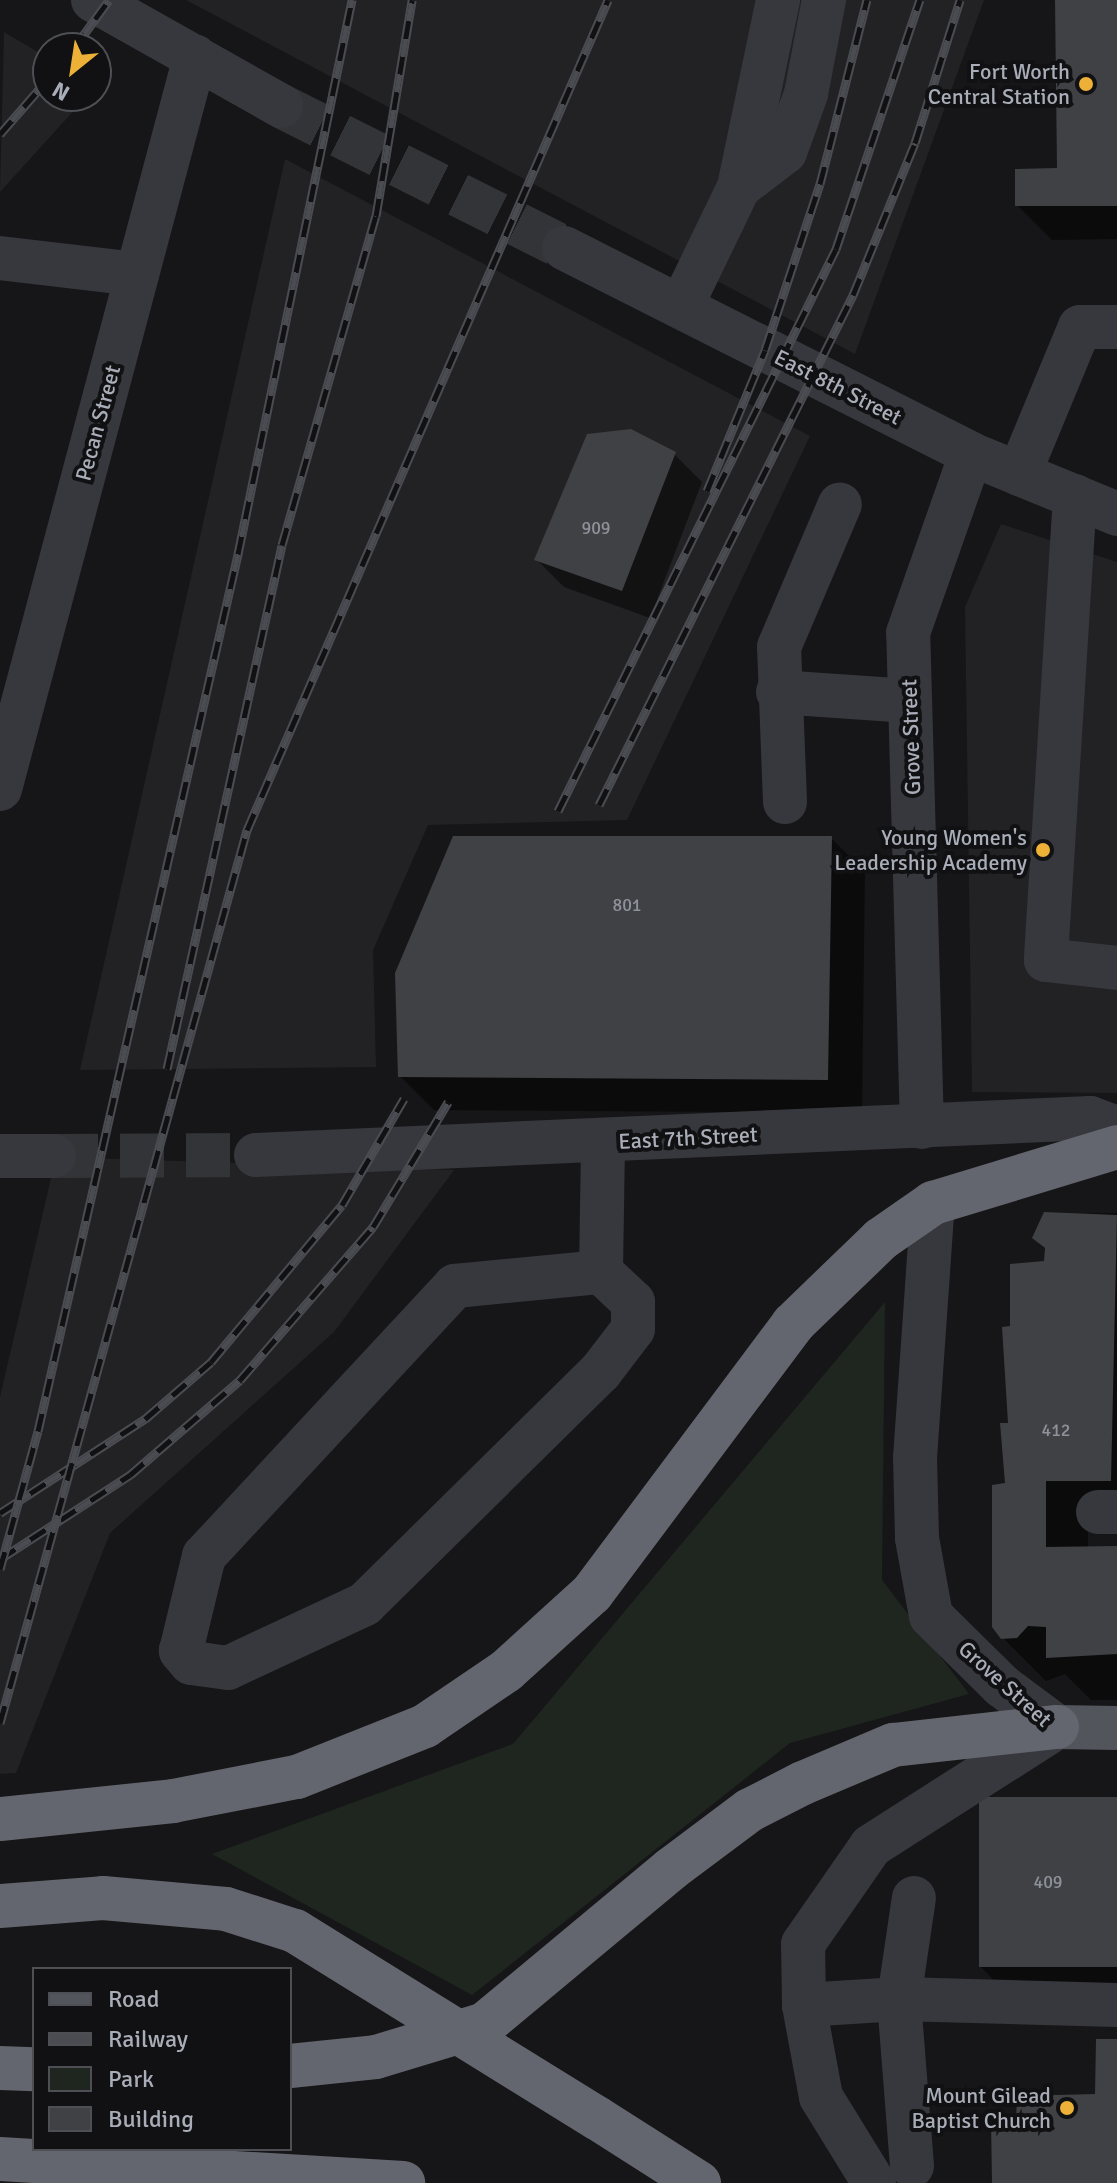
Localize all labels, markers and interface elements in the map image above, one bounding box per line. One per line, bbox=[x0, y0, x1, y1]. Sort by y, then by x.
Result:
north arrow bbox=[32, 32, 112, 112]
place label: Fort Worth Central Station bbox=[928, 58, 1070, 110]
marker: Fort Worth Central Station bbox=[1077, 75, 1095, 93]
text: N bbox=[47, 76, 74, 107]
street label: East 8th Street bbox=[770, 344, 906, 430]
street label: Pecan Street bbox=[70, 362, 126, 484]
house number: 909 bbox=[581, 517, 611, 539]
street label: Grove Street bbox=[896, 679, 926, 795]
place label: Young Women's Leadership Academy bbox=[834, 824, 1027, 876]
marker: Young Women's Leadership Academy bbox=[1034, 841, 1052, 859]
house number: 801 bbox=[612, 894, 642, 916]
street label: East 7th Street bbox=[618, 1121, 758, 1155]
house number: 412 bbox=[1041, 1419, 1071, 1441]
street label: Grove Street bbox=[953, 1635, 1057, 1733]
house number: 409 bbox=[1033, 1871, 1063, 1893]
legend bbox=[32, 1967, 292, 2151]
text: Road bbox=[108, 1984, 159, 2014]
text: Railway bbox=[108, 2024, 188, 2054]
text: Park bbox=[108, 2064, 154, 2094]
place label: Mount Gilead Baptist Church bbox=[912, 2082, 1051, 2134]
marker: Mount Gilead Baptist Church bbox=[1058, 2099, 1076, 2117]
text: Building bbox=[108, 2104, 194, 2134]

